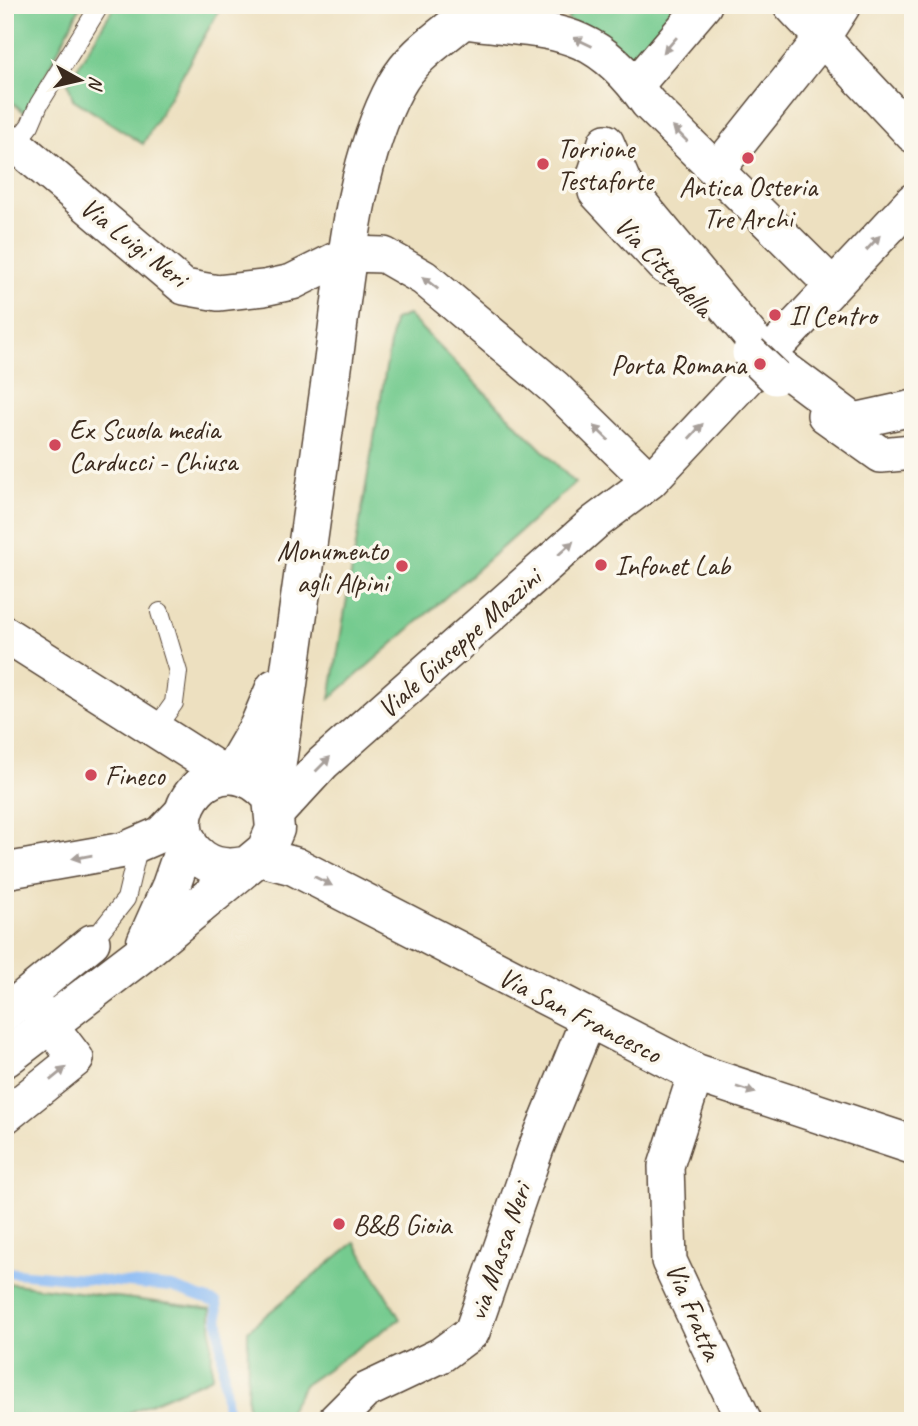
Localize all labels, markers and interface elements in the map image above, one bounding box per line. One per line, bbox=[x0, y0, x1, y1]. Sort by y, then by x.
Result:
one-way arrow bbox=[573, 36, 593, 47]
one-way arrow bbox=[662, 36, 678, 54]
north arrow bbox=[46, 46, 116, 116]
text: N bbox=[83, 75, 109, 93]
one-way arrow bbox=[672, 126, 689, 143]
place label: Torrione Testaforte bbox=[557, 131, 655, 198]
marker: Antica Osteria Tre Archi bbox=[740, 150, 756, 166]
marker: Torrione Testaforte bbox=[535, 156, 551, 172]
place label: Antica Osteria Tre Archi bbox=[679, 169, 819, 236]
street label: Via Luigi Neri bbox=[73, 189, 198, 297]
street label: Via Cittadella bbox=[607, 208, 723, 326]
one-way arrow bbox=[865, 234, 881, 252]
one-way arrow bbox=[422, 276, 440, 291]
place label: Il Centro bbox=[789, 298, 880, 333]
marker: Il Centro bbox=[767, 307, 783, 323]
place label: Porta Romana bbox=[611, 347, 748, 382]
marker: Porta Romana bbox=[752, 356, 768, 372]
place label: Ex Scuola media Carducci - Chiusa bbox=[69, 412, 240, 479]
one-way arrow bbox=[688, 423, 704, 440]
one-way arrow bbox=[593, 425, 610, 441]
marker: Ex Scuola media Carducci - Chiusa bbox=[47, 437, 63, 453]
place label: Monumento agli Alpini bbox=[277, 533, 392, 600]
one-way arrow bbox=[557, 540, 575, 556]
place label: Infonet Lab bbox=[615, 548, 732, 583]
marker: Infonet Lab bbox=[593, 557, 609, 573]
street label: Viale Giuseppe Mazzini bbox=[370, 558, 551, 726]
marker: Monumento agli Alpini bbox=[394, 558, 410, 574]
one-way arrow bbox=[314, 756, 331, 773]
place label: Fineco bbox=[105, 758, 167, 793]
marker: Fineco bbox=[83, 767, 99, 783]
one-way arrow bbox=[71, 852, 93, 863]
one-way arrow bbox=[313, 876, 333, 887]
street label: Via San Francesco bbox=[493, 959, 669, 1072]
one-way arrow bbox=[48, 1066, 66, 1081]
one-way arrow bbox=[736, 1085, 757, 1096]
street label: via Massa Neri bbox=[459, 1175, 540, 1325]
place label: B&B Gioia bbox=[353, 1207, 453, 1242]
marker: B&B Gioia bbox=[331, 1216, 347, 1232]
street label: Via Fratta bbox=[658, 1257, 731, 1366]

